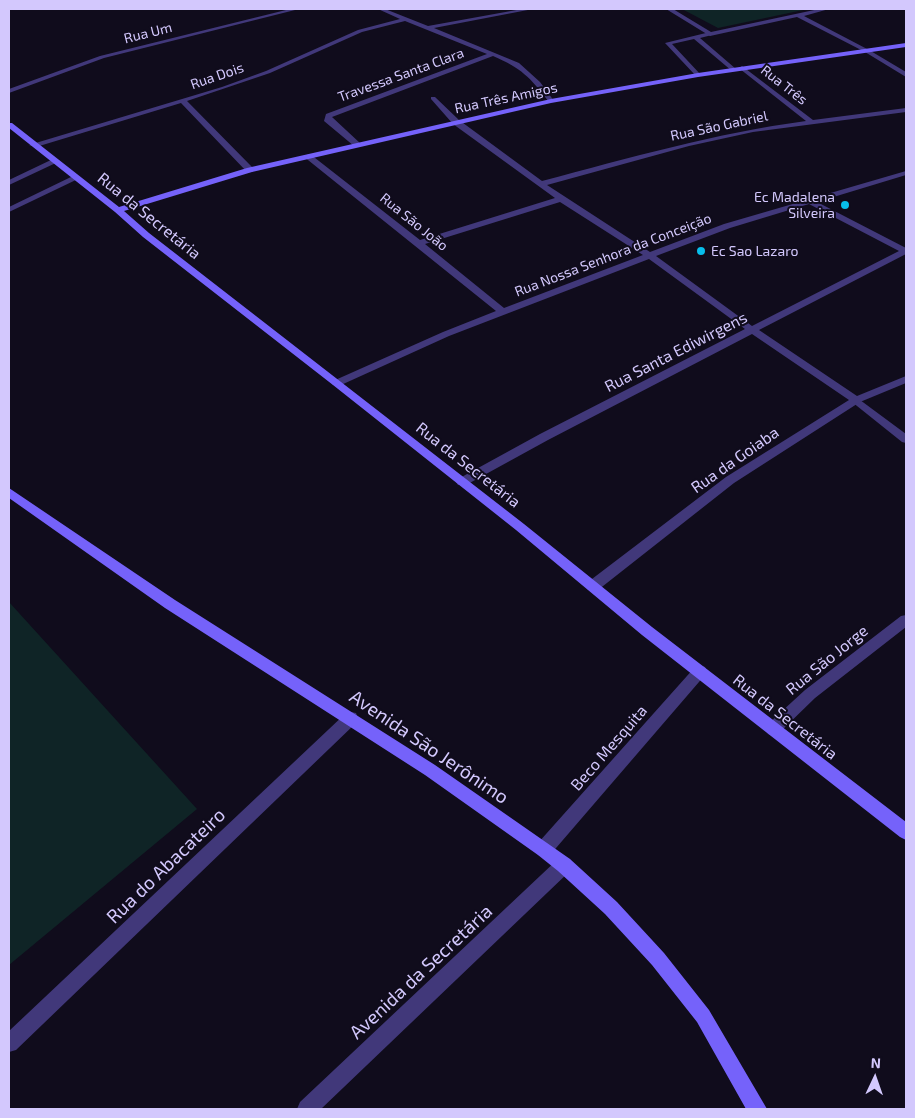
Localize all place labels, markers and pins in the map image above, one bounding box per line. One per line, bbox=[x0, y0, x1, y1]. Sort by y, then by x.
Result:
place label: Ec Madalena Silveira bbox=[754, 189, 835, 222]
marker: Ec Madalena Silveira bbox=[839, 199, 851, 211]
place label: Ec Sao Lazaro bbox=[711, 243, 799, 259]
marker: Ec Sao Lazaro bbox=[695, 245, 707, 257]

